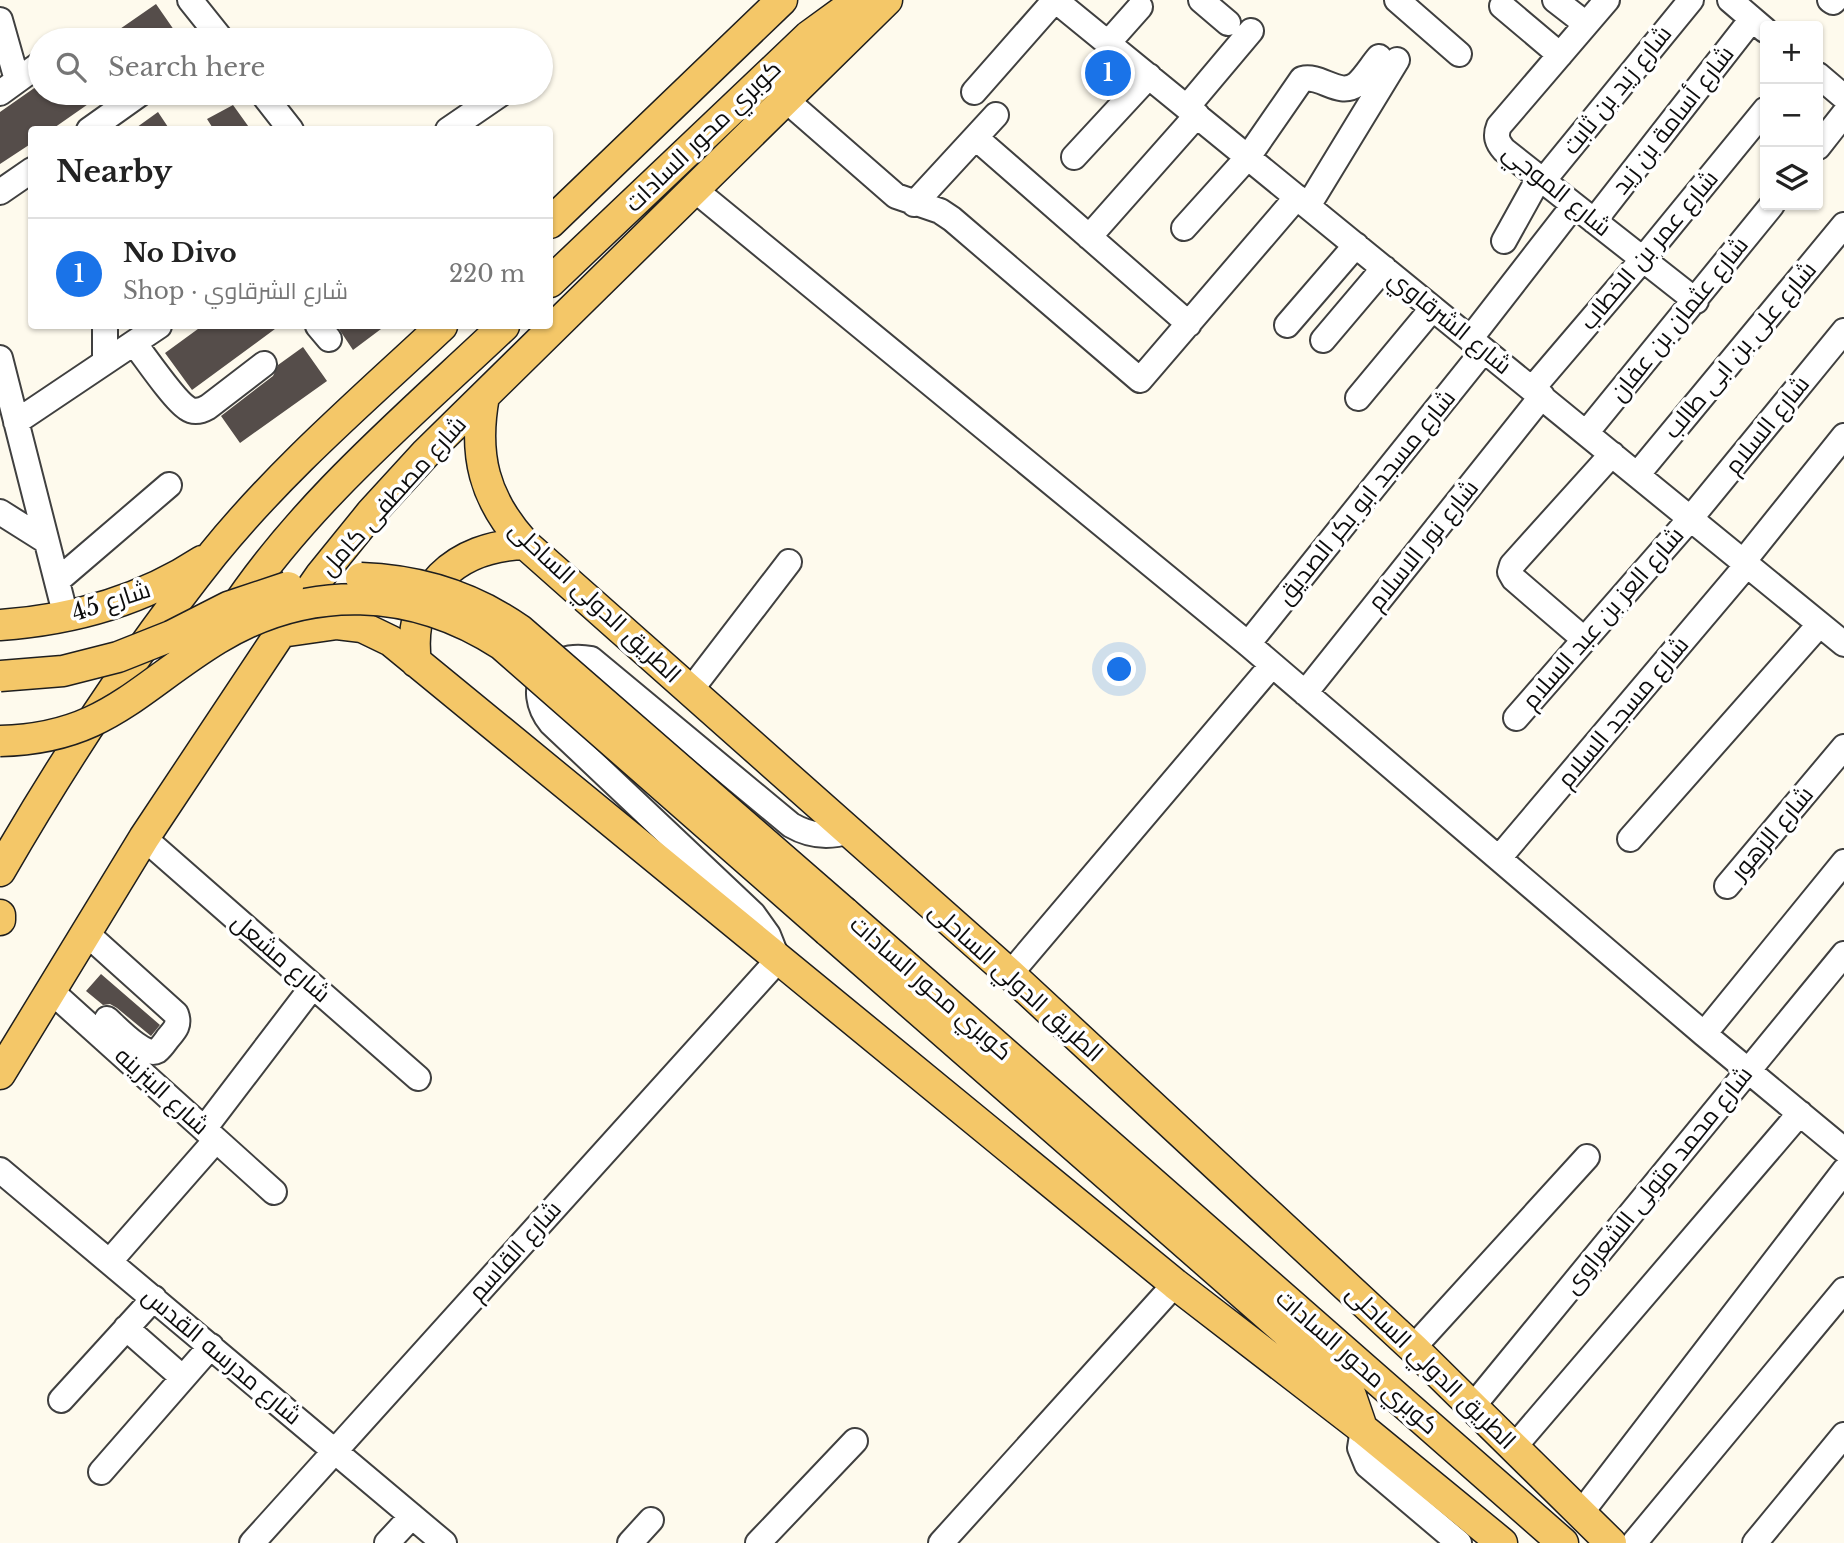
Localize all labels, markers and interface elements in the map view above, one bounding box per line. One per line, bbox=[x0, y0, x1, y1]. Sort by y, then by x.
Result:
street label: شارع زيد بن ثابت bbox=[1556, 19, 1679, 161]
map controls bbox=[1760, 21, 1823, 210]
button: + bbox=[1760, 21, 1823, 84]
search box bbox=[28, 28, 553, 105]
street label: شارع أسامة بن زيد bbox=[1605, 39, 1741, 201]
pin: 1 bbox=[1085, 47, 1131, 99]
icon: search bbox=[52, 48, 90, 86]
text: Search here bbox=[108, 51, 265, 83]
street label: كوبري محور السادات bbox=[619, 54, 789, 220]
button: − bbox=[1760, 84, 1823, 147]
street label: شارع الموجي bbox=[1494, 137, 1617, 246]
button: layers bbox=[1760, 147, 1823, 210]
text: Nearby bbox=[56, 153, 172, 190]
street label: شارع عمر بن الخطاب bbox=[1573, 164, 1725, 337]
street label: شارع عثمان بن عفان bbox=[1603, 230, 1755, 408]
text: No Divo bbox=[123, 237, 237, 269]
street label: شارع على بن ابى طالب bbox=[1657, 255, 1824, 445]
text: 1 bbox=[74, 260, 84, 288]
text: 220 m bbox=[449, 260, 525, 288]
street label: شارع الشرقاوي bbox=[1380, 263, 1518, 383]
text: Shop · شارع الشرقاوي bbox=[123, 277, 348, 305]
street label: شارع السلام bbox=[1718, 370, 1817, 481]
street label: شارع مسجد ابو بكر الصديق bbox=[1270, 384, 1463, 611]
street label: شارع مصطفى كامل bbox=[313, 410, 473, 583]
street label: شارع نور الاسلام bbox=[1361, 473, 1486, 617]
street label: الطريق الدولي الساحلى bbox=[500, 514, 687, 692]
street label: شارع العز بن عبد السلام bbox=[1516, 521, 1691, 716]
street label: شارع 45 bbox=[68, 574, 154, 629]
street label: شارع مسجد السلام bbox=[1551, 630, 1696, 794]
your location bbox=[1102, 652, 1136, 686]
street label: شارع الزهور bbox=[1723, 780, 1821, 888]
street label: الطريق الدولي الساحلى bbox=[920, 896, 1110, 1071]
street label: شارع مشعل bbox=[225, 907, 337, 1010]
street label: كوبري محور السادات bbox=[842, 909, 1018, 1069]
street label: شارع البنزينه bbox=[108, 1041, 216, 1142]
street label: شارع محمد متولى الشعراوى bbox=[1557, 1060, 1760, 1300]
street label: شارع القاسم bbox=[462, 1195, 569, 1308]
street label: الطريق الدولي الساحلى bbox=[1337, 1278, 1522, 1459]
street label: شارع مدرسه القدس bbox=[136, 1281, 308, 1432]
street label: كوبري محور السادات bbox=[1268, 1283, 1444, 1443]

